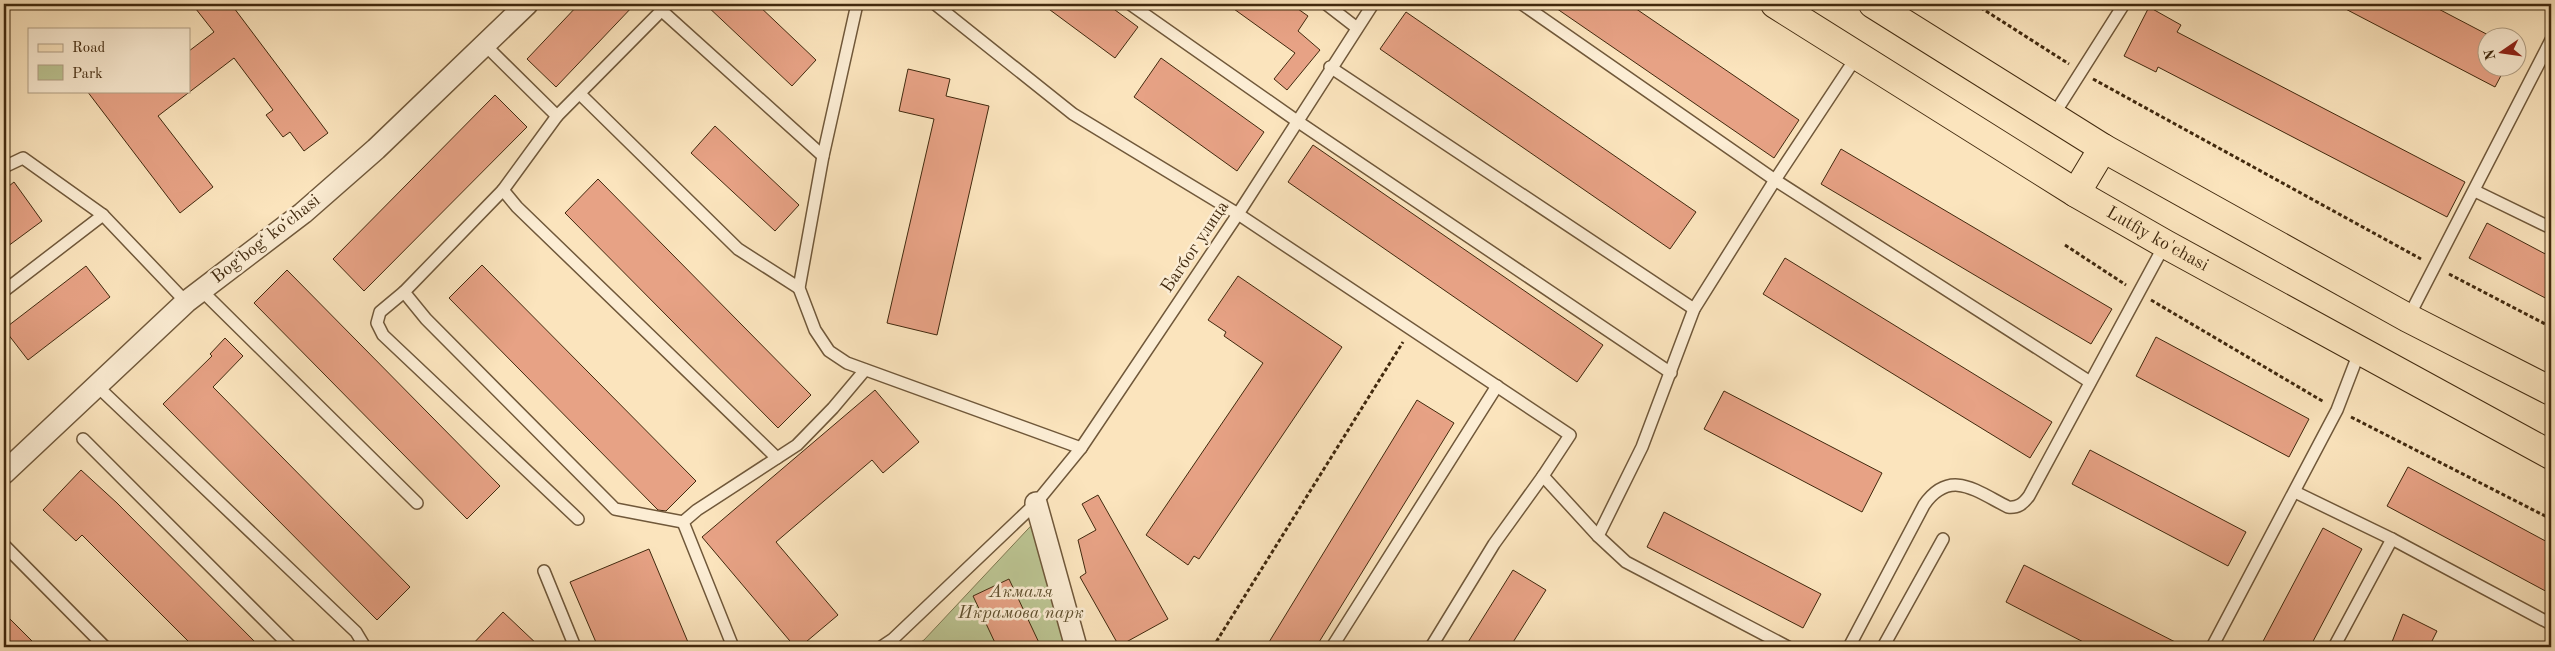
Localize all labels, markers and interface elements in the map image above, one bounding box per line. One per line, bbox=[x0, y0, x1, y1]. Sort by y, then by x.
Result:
legend bbox=[28, 28, 190, 92]
north arrow bbox=[2478, 28, 2528, 78]
text: Road bbox=[72, 41, 106, 56]
text: N bbox=[2482, 48, 2498, 61]
text: Park bbox=[72, 67, 103, 82]
street label: Bogʻbogʻ koʻchasi bbox=[208, 191, 324, 287]
street label: Багбог улица bbox=[1158, 198, 1232, 296]
street label: Lutfiy ko'chasi bbox=[2103, 203, 2212, 275]
park label: Акмаля Икрамова парк bbox=[957, 583, 1084, 622]

